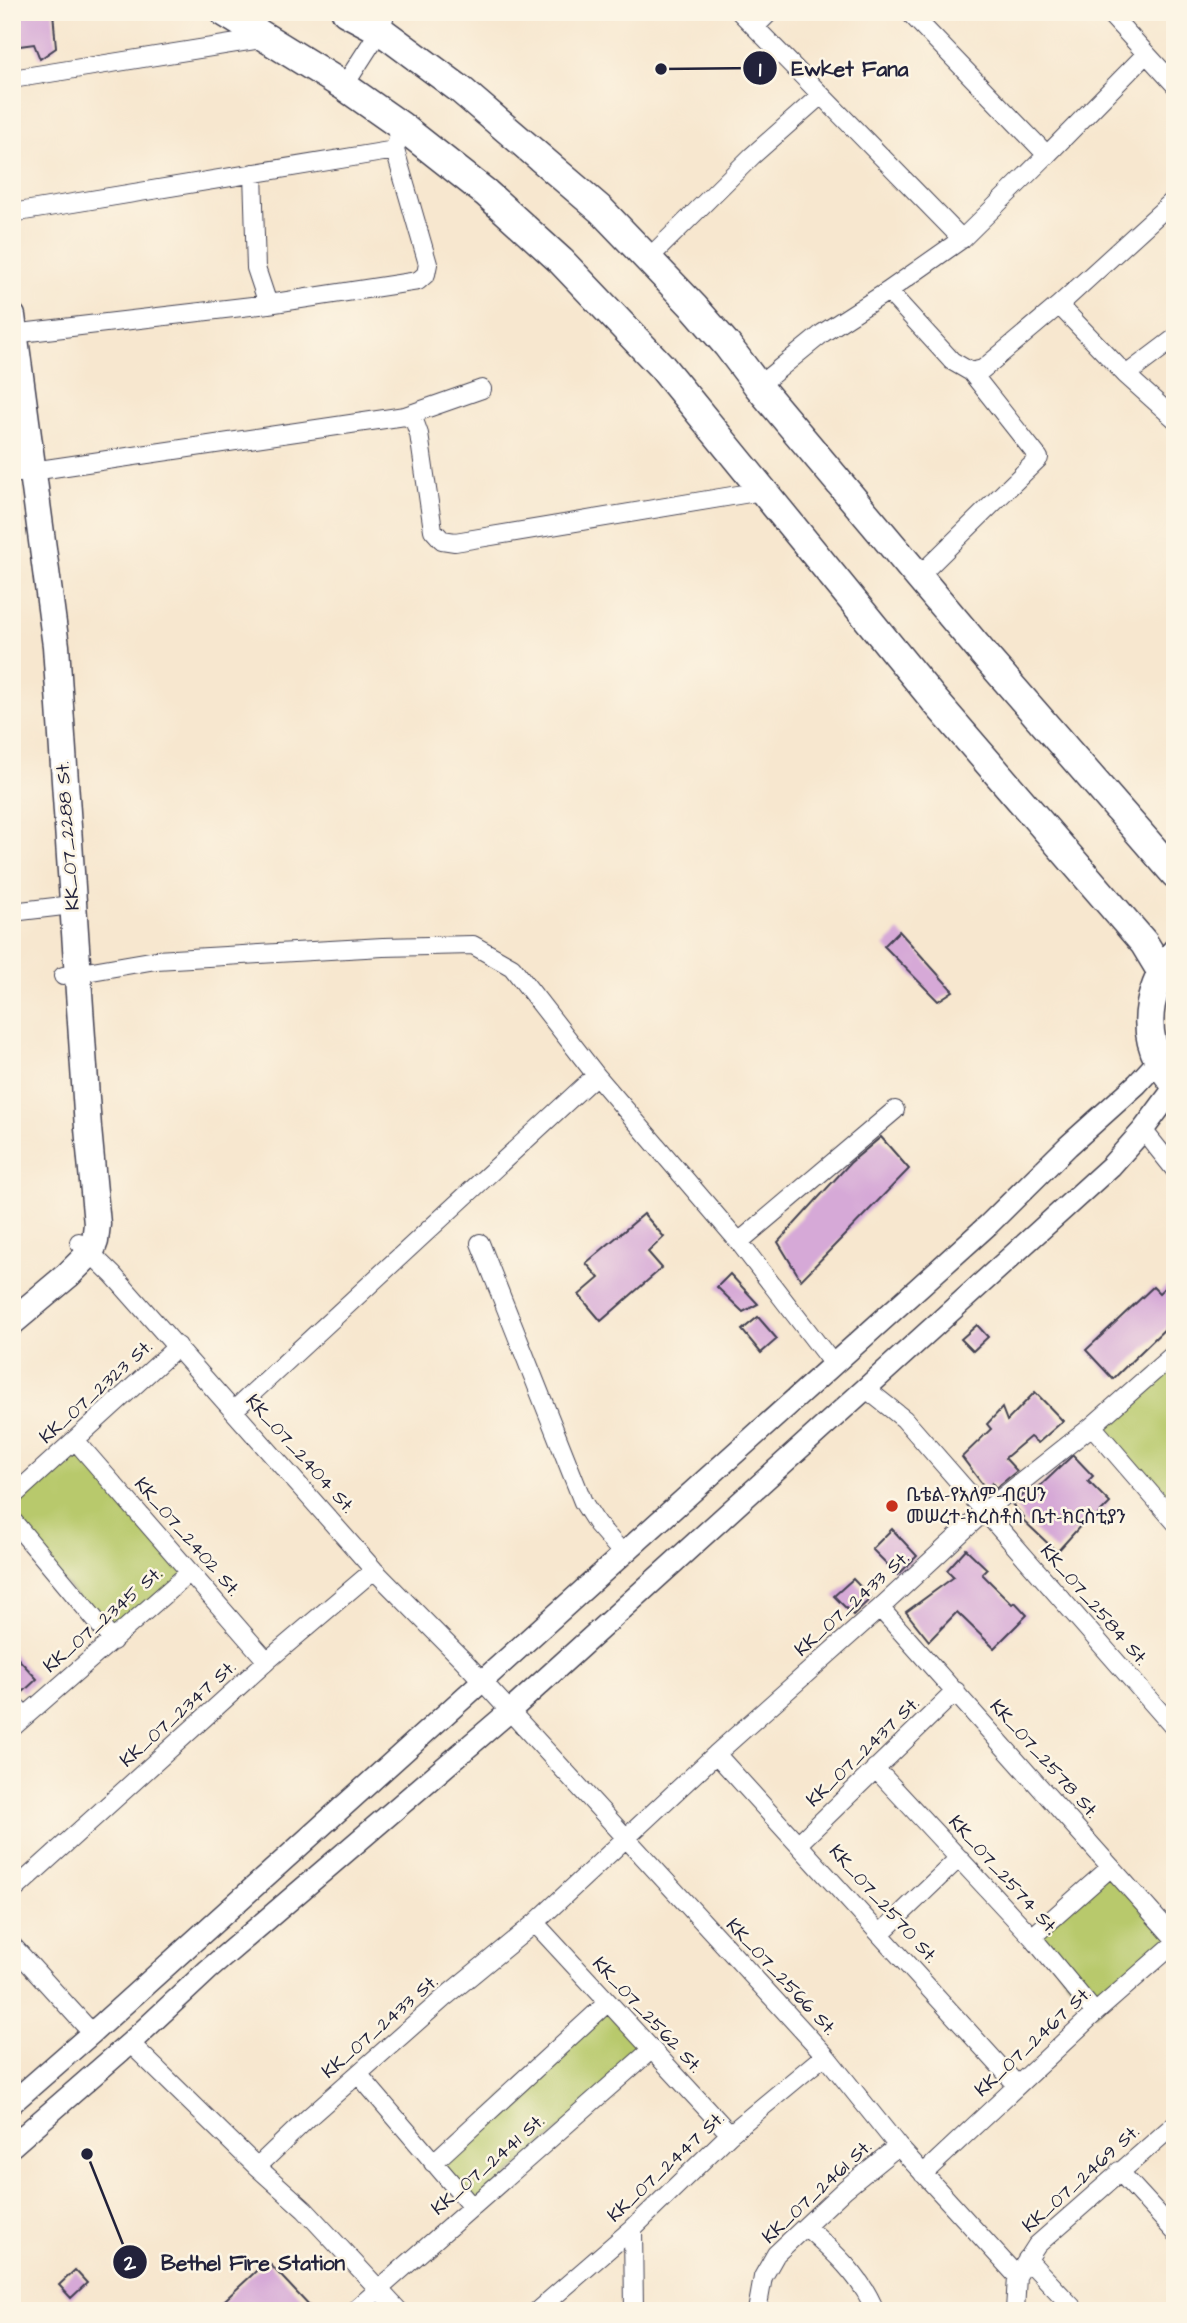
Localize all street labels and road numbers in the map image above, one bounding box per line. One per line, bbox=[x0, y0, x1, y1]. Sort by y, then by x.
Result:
street label: KK_07_2288 St. bbox=[49, 761, 87, 911]
street label: KK_07_2323 St. bbox=[33, 1334, 159, 1450]
street label: KK_07_2404 St. bbox=[239, 1389, 361, 1519]
street label: KK_07_2402 St. bbox=[128, 1472, 246, 1602]
street label: KK_07_2584 St. bbox=[1034, 1539, 1154, 1671]
street label: KK_07_2433 St. bbox=[789, 1545, 915, 1663]
street label: KK_07_2345 St. bbox=[38, 1561, 168, 1679]
street label: KK_07_2347 St. bbox=[114, 1654, 242, 1774]
street label: KK_07_2437 St. bbox=[800, 1691, 926, 1813]
street label: KK_07_2578 St. bbox=[983, 1694, 1105, 1824]
street label: KK_07_2574 St. bbox=[942, 1810, 1064, 1940]
street label: KK_07_2570 St. bbox=[822, 1839, 944, 1969]
street label: KK_07_2566 St. bbox=[720, 1913, 842, 2041]
street label: KK_07_2562 St. bbox=[586, 1951, 708, 2079]
street label: KK_07_2433 St. bbox=[316, 1969, 444, 2085]
street label: KK_07_2467 St. bbox=[969, 1981, 1097, 2103]
street label: KK_07_2447 St. bbox=[601, 2106, 731, 2228]
street label: KK_07_2441 St. bbox=[426, 2108, 550, 2222]
street label: KK_07_2469 St. bbox=[1016, 2119, 1146, 2239]
street label: KK_07_2461 St. bbox=[756, 2134, 878, 2250]

